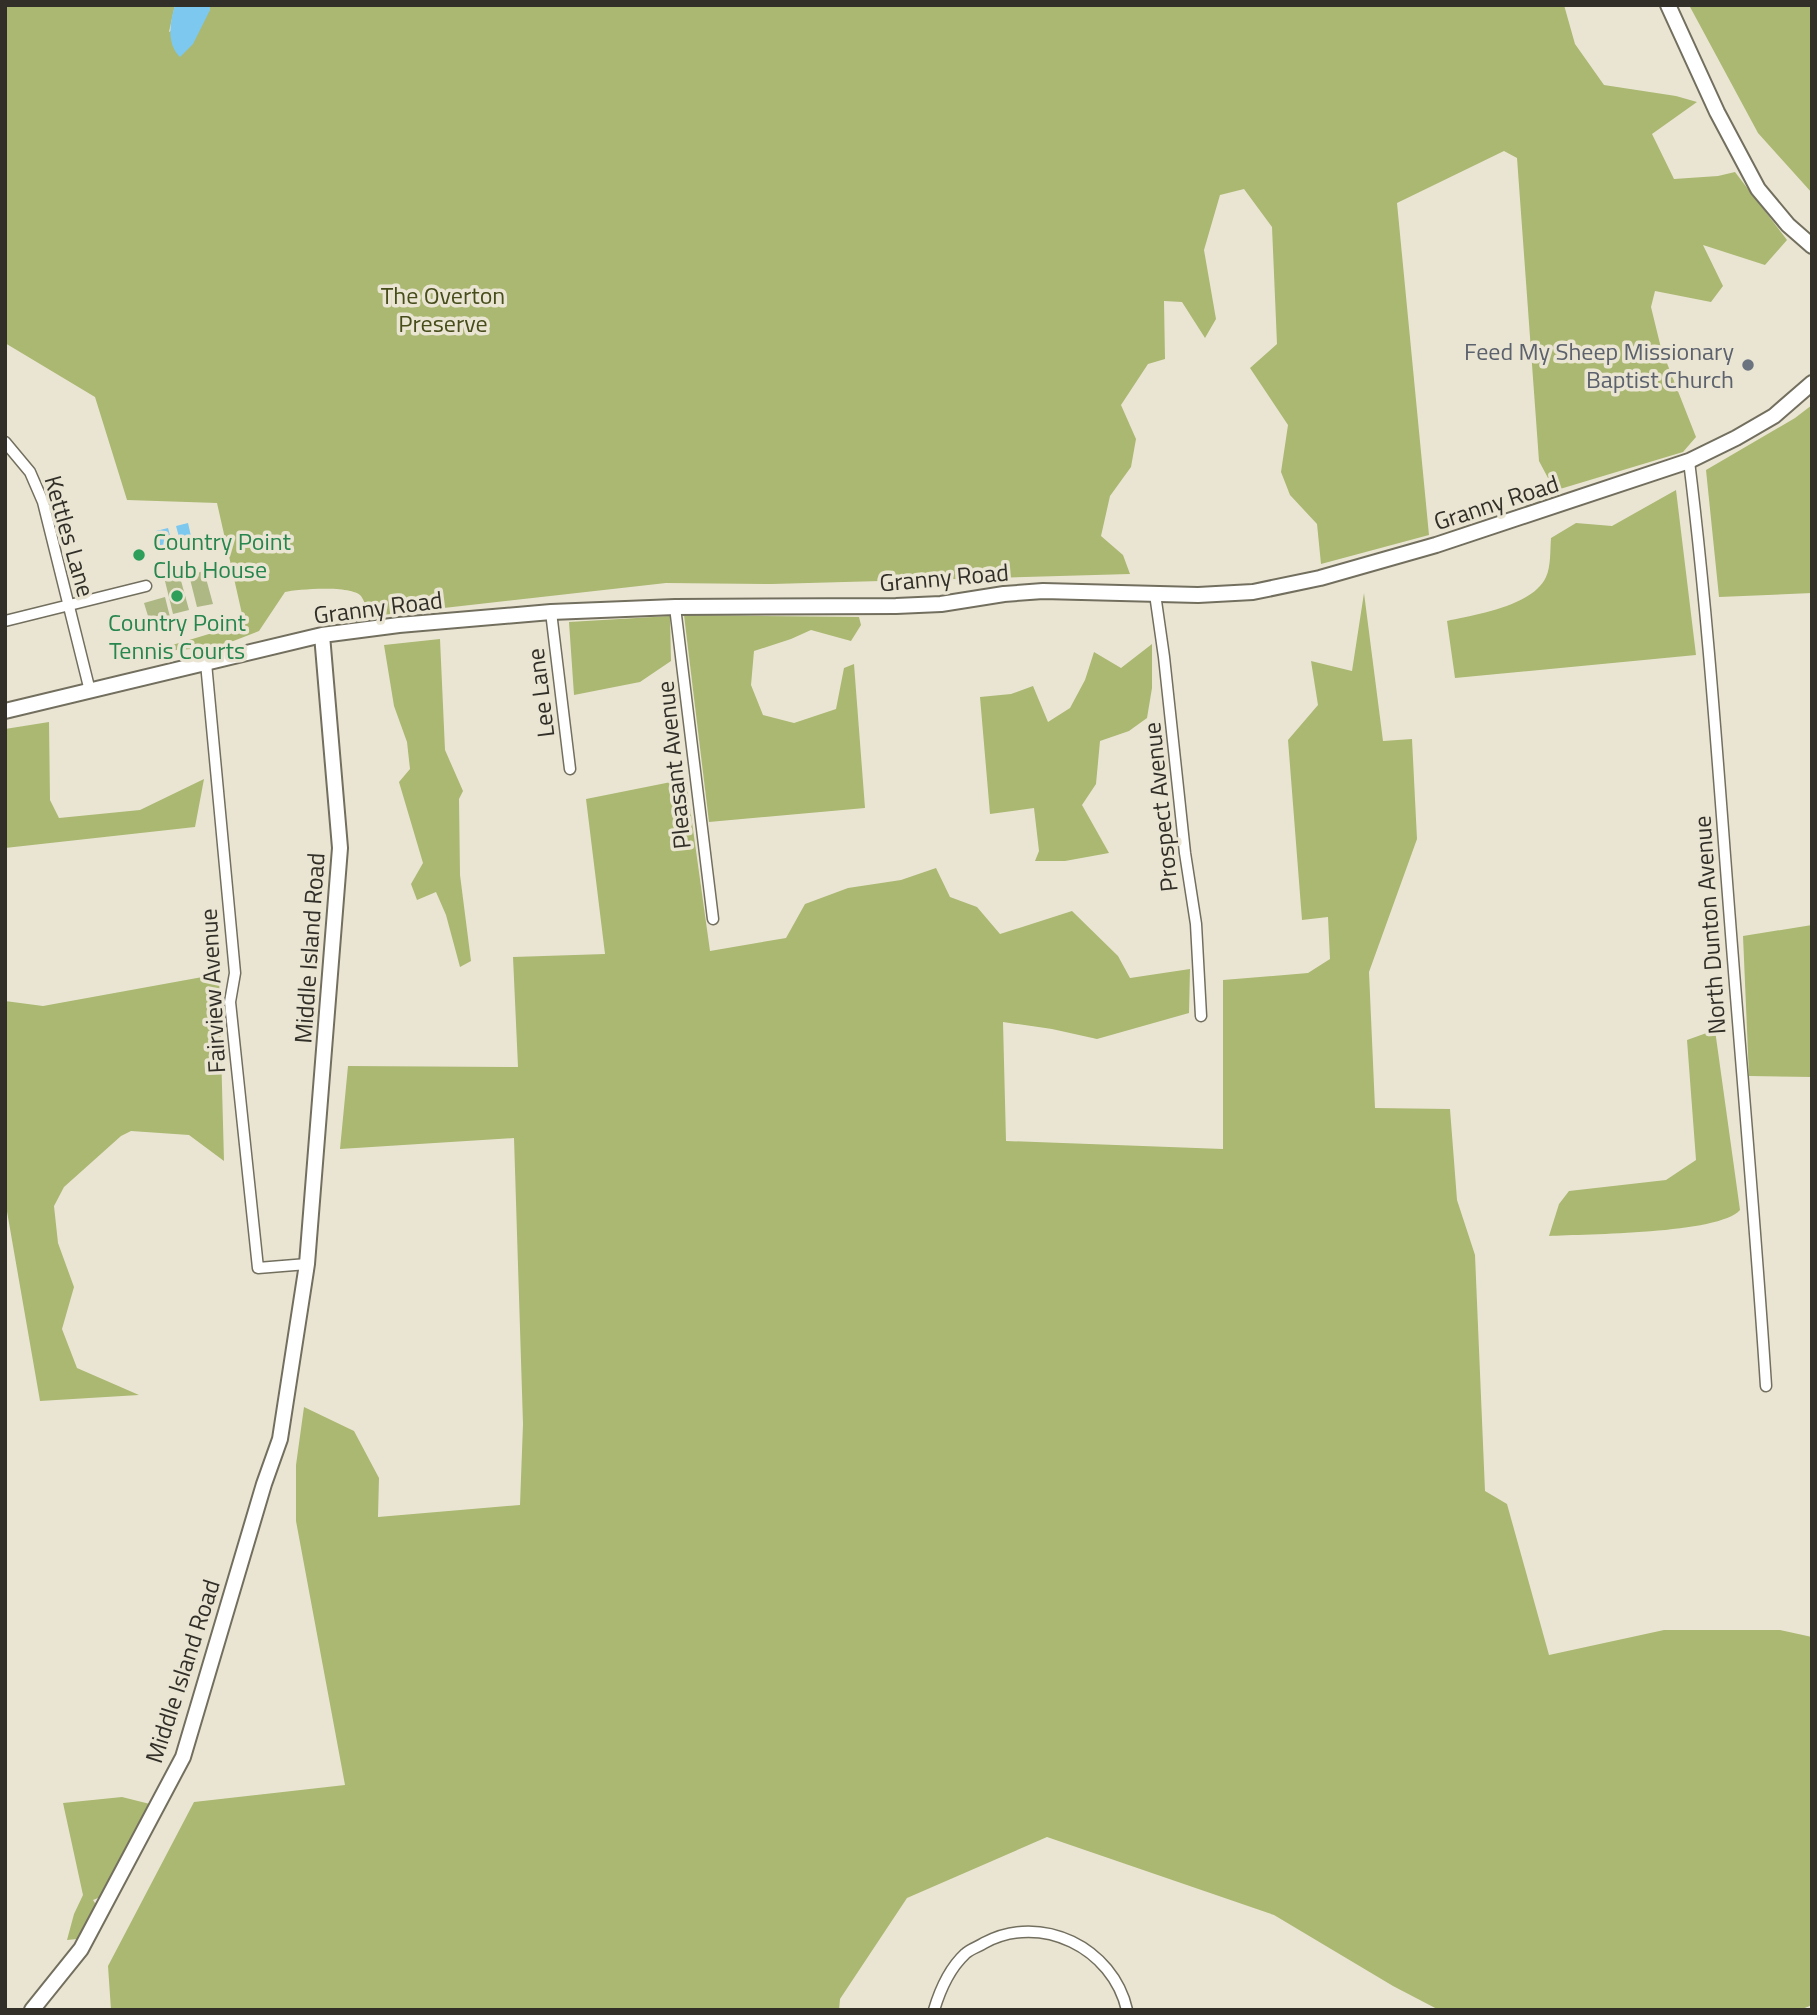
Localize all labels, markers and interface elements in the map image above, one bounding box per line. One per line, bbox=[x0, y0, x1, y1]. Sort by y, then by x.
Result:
park label: The Overton Preserve bbox=[381, 277, 505, 341]
place label: Feed My Sheep Missionary Baptist Church bbox=[1464, 333, 1734, 397]
marker: Feed My Sheep Missionary Baptist Church bbox=[1740, 357, 1756, 373]
street label: Granny Road bbox=[1429, 465, 1563, 539]
street label: Kettles Lane bbox=[35, 471, 105, 601]
place label: Country Point Club House bbox=[153, 523, 292, 587]
marker: Country Point Club House bbox=[131, 547, 147, 563]
street label: Granny Road bbox=[878, 553, 1010, 601]
street label: Granny Road bbox=[312, 581, 444, 633]
marker: Country Point Tennis Courts bbox=[169, 588, 185, 604]
place label: Country Point Tennis Courts bbox=[108, 604, 247, 668]
street label: Lee Lane bbox=[517, 646, 563, 740]
street label: Pleasant Avenue bbox=[646, 679, 700, 851]
street label: Prospect Avenue bbox=[1133, 721, 1187, 893]
street label: North Dunton Avenue bbox=[1683, 814, 1735, 1036]
street label: Middle Island Road bbox=[284, 851, 334, 1045]
street label: Fairview Avenue bbox=[190, 908, 234, 1074]
street label: Middle Island Road bbox=[135, 1575, 229, 1767]

